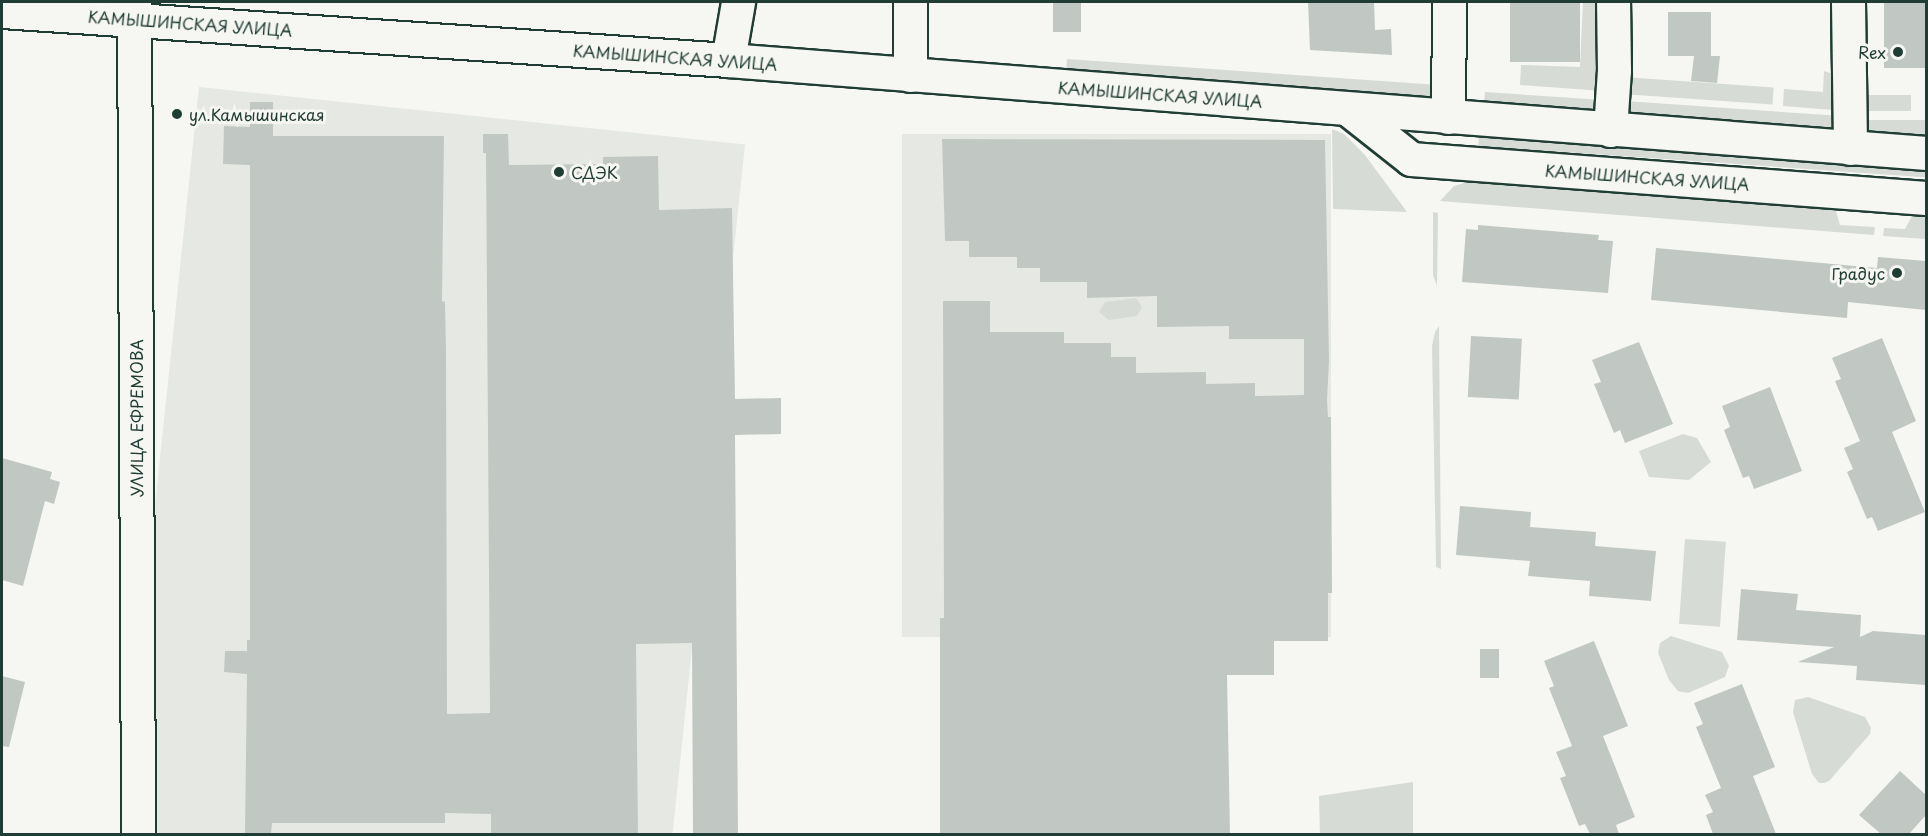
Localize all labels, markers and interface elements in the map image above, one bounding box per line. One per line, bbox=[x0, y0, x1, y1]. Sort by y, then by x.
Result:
street label: КАМЫШИНСКАЯ УЛИЦА bbox=[87, 6, 293, 40]
street label: КАМЫШИНСКАЯ УЛИЦА bbox=[572, 40, 778, 74]
place label: Rex bbox=[1858, 42, 1886, 62]
marker: Rex bbox=[1891, 45, 1905, 59]
street label: КАМЫШИНСКАЯ УЛИЦА bbox=[1057, 77, 1263, 111]
place label: ул.Камышинская bbox=[189, 104, 325, 124]
marker: ул.Камышинская bbox=[170, 107, 184, 121]
street label: КАМЫШИНСКАЯ УЛИЦА bbox=[1544, 160, 1750, 194]
place label: СДЭК bbox=[571, 162, 618, 182]
marker: СДЭК bbox=[552, 165, 566, 179]
place label: Градус bbox=[1832, 263, 1885, 283]
marker: Градус bbox=[1890, 266, 1904, 280]
street label: УЛИЦА ЕФРЕМОВА bbox=[126, 339, 146, 497]

